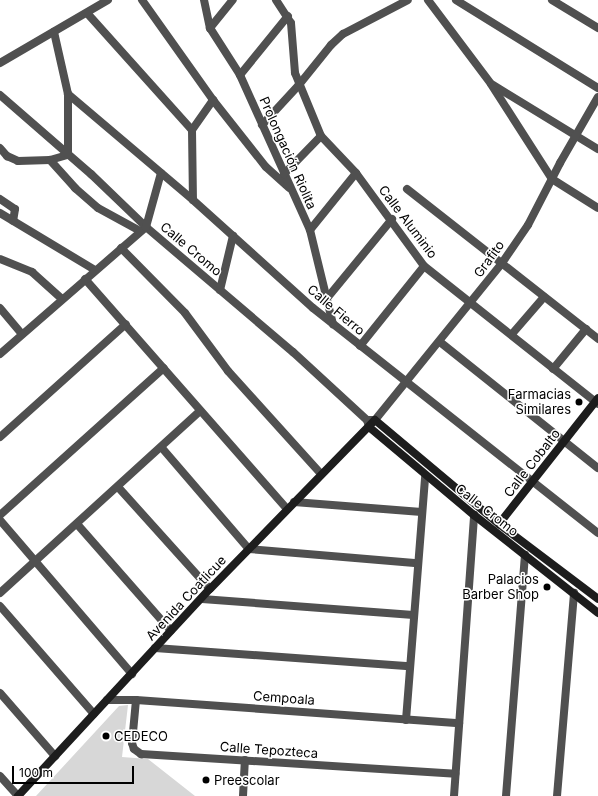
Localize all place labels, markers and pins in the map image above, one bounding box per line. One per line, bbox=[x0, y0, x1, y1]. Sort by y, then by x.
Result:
place label: Farmacias Similares bbox=[508, 387, 571, 418]
marker: Farmacias Similares bbox=[574, 397, 584, 407]
place label: Palacios Barber Shop bbox=[462, 572, 539, 603]
marker: Palacios Barber Shop bbox=[542, 582, 552, 592]
place label: CEDECO bbox=[114, 728, 168, 744]
marker: CEDECO bbox=[101, 731, 111, 741]
place label: Preescolar bbox=[214, 772, 280, 788]
marker: Preescolar bbox=[201, 775, 211, 785]

